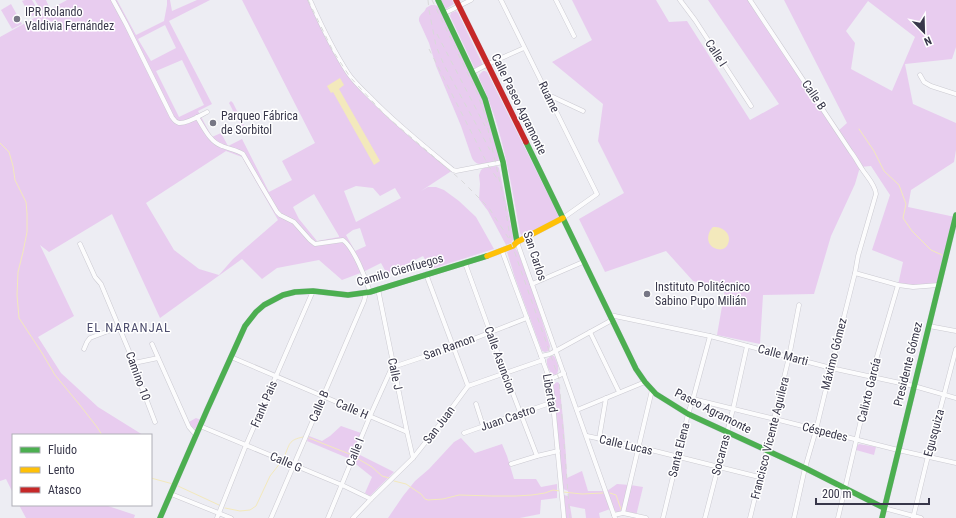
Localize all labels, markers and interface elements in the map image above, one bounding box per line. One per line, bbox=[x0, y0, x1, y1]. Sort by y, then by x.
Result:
place label: IPR Rolando Valdivia Fernández bbox=[25, 5, 114, 33]
north arrow bbox=[904, 12, 944, 52]
marker: IPR Rolando Valdivia Fernández bbox=[12, 14, 22, 24]
text: N bbox=[922, 33, 933, 48]
street label: Calle I bbox=[702, 37, 730, 69]
street label: Calle Paseo Agramonte bbox=[488, 51, 550, 157]
street label: Calle B bbox=[799, 77, 829, 113]
street label: Ruame bbox=[536, 79, 563, 115]
place label: Parqueo Fábrica de Sorbitol bbox=[221, 109, 298, 137]
marker: Parqueo Fábrica de Sorbitol bbox=[208, 118, 218, 128]
street label: San Carlos bbox=[520, 230, 550, 282]
street label: Camilo Cienfuegos bbox=[355, 251, 445, 289]
place label: Instituto Politécnico Sabino Pupo Milián bbox=[655, 280, 750, 308]
marker: Instituto Politécnico Sabino Pupo Milián bbox=[642, 289, 652, 299]
street label: Máximo Gómez bbox=[818, 317, 850, 391]
district label: EL NARANJAL bbox=[87, 320, 171, 335]
street label: Presidente Gómez bbox=[891, 320, 925, 408]
street label: Calle Asuncion bbox=[481, 324, 519, 396]
street label: San Ramon bbox=[421, 331, 477, 363]
street label: Calle Marti bbox=[756, 342, 810, 368]
street label: Camino 10 bbox=[123, 350, 153, 402]
street label: Calixto García bbox=[854, 356, 884, 424]
street label: Calle J bbox=[385, 357, 405, 391]
street label: Libertad bbox=[540, 372, 560, 414]
street label: Francisco Vicente Aguilera bbox=[748, 375, 792, 501]
street label: Frank Pais bbox=[248, 379, 280, 429]
street label: Paseo Agramonte bbox=[672, 386, 754, 437]
street label: Calle B bbox=[306, 388, 332, 424]
street label: Calle H bbox=[334, 396, 370, 422]
street label: Juan Castro bbox=[479, 402, 537, 434]
street label: San Juan bbox=[420, 403, 458, 447]
street label: Egusquiza bbox=[921, 407, 947, 458]
street label: Céspedes bbox=[801, 420, 849, 444]
street label: Santa Elena bbox=[665, 421, 693, 479]
street label: Calle Lucas bbox=[598, 432, 654, 458]
street label: Socarras bbox=[709, 433, 733, 477]
legend bbox=[12, 434, 152, 506]
street label: Calle I bbox=[343, 436, 367, 468]
text: Fluido bbox=[48, 443, 77, 457]
street label: Calle G bbox=[268, 449, 304, 475]
text: Lento bbox=[48, 463, 75, 477]
scale bar bbox=[816, 480, 929, 506]
text: Atasco bbox=[48, 483, 81, 497]
text: 200 m bbox=[822, 487, 852, 501]

